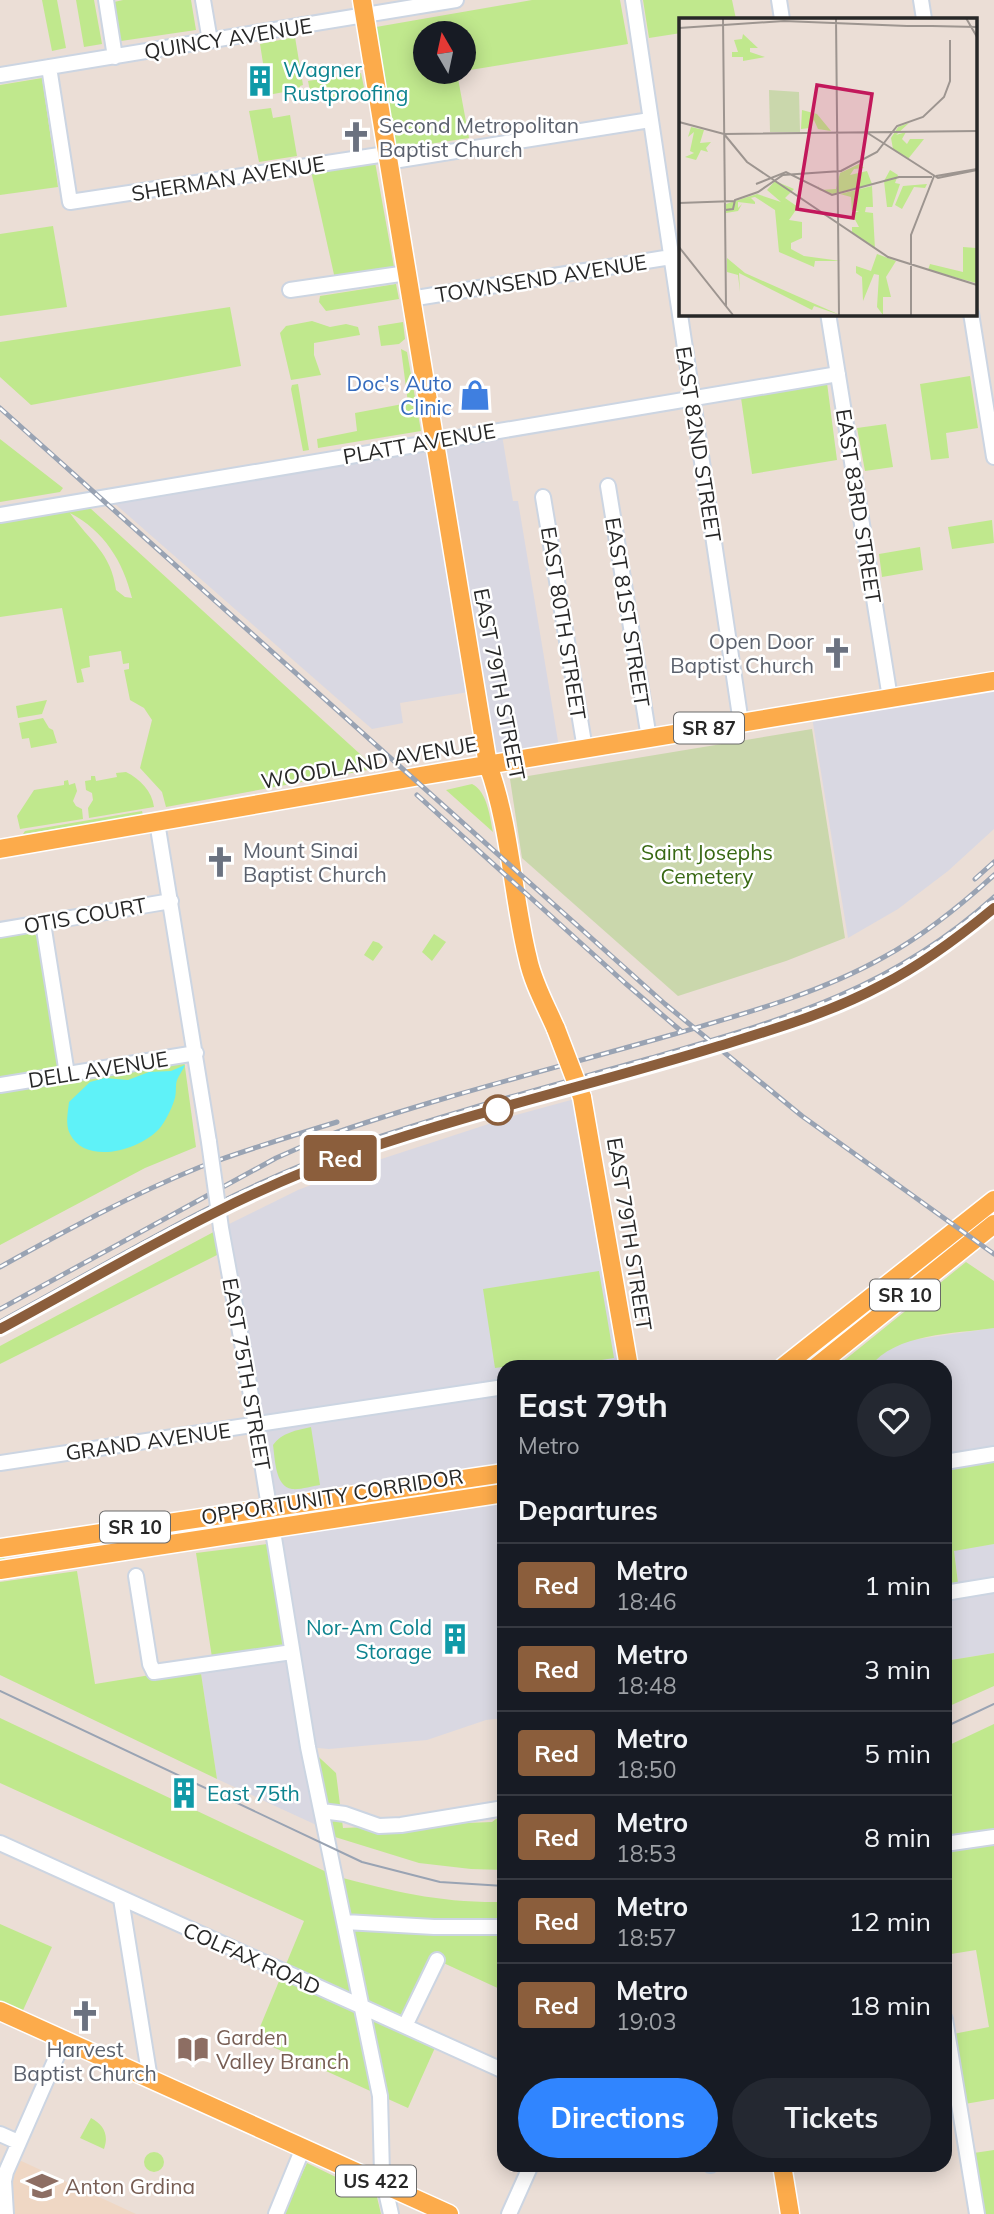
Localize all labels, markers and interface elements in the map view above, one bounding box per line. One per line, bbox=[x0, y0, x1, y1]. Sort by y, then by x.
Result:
street label: QUINCY AVENUE bbox=[142, 12, 314, 64]
inset map bbox=[679, 18, 976, 315]
north arrow bbox=[413, 21, 476, 84]
map controls bbox=[413, 21, 476, 84]
place label: Wagner Rustproofing bbox=[283, 56, 408, 106]
building icon: Wagner Rustproofing bbox=[243, 64, 277, 98]
place label: Second Metropolitan Baptist Church bbox=[379, 112, 579, 162]
church icon: Second Metropolitan Baptist Church bbox=[339, 120, 373, 154]
street label: SHERMAN AVENUE bbox=[130, 150, 326, 206]
street label: TOWNSEND AVENUE bbox=[433, 248, 649, 308]
street label: EAST 82ND STREET bbox=[671, 344, 727, 544]
place label: Doc's Auto Clinic bbox=[347, 370, 452, 420]
shop icon: Doc's Auto Clinic bbox=[458, 378, 492, 412]
street label: EAST 83RD STREET bbox=[831, 407, 887, 605]
street label: PLATT AVENUE bbox=[341, 417, 497, 469]
street label: EAST 81ST STREET bbox=[600, 515, 656, 709]
street label: EAST 80TH STREET bbox=[536, 525, 592, 722]
street label: EAST 79TH STREET bbox=[469, 586, 531, 782]
place label: Open Door Baptist Church bbox=[670, 628, 814, 678]
church icon: Open Door Baptist Church bbox=[820, 636, 854, 670]
road number: SR 87 bbox=[674, 712, 744, 744]
street label: WOODLAND AVENUE bbox=[259, 730, 479, 794]
place label: Mount Sinai Baptist Church bbox=[243, 837, 387, 887]
park label: Saint Josephs Cemetery bbox=[641, 839, 773, 889]
church icon: Mount Sinai Baptist Church bbox=[203, 845, 237, 879]
street label: OTIS COURT bbox=[22, 891, 149, 939]
street label: DELL AVENUE bbox=[26, 1045, 170, 1093]
unlabelled marker bbox=[483, 1095, 513, 1125]
line badge: Red bbox=[300, 1135, 380, 1181]
street label: EAST 79TH STREET bbox=[602, 1136, 658, 1333]
text: Red bbox=[318, 1143, 362, 1173]
street label: EAST 75TH STREET bbox=[217, 1276, 277, 1472]
road number: SR 10 bbox=[870, 1280, 940, 1310]
button: heart bbox=[857, 1383, 931, 1457]
text: East 79th bbox=[518, 1384, 668, 1425]
street label: GRAND AVENUE bbox=[64, 1417, 232, 1465]
text: Metro bbox=[518, 1431, 580, 1460]
street label: OPPORTUNITY CORRIDOR bbox=[199, 1462, 465, 1530]
text: Departures bbox=[518, 1494, 658, 1527]
road number: SR 10 bbox=[100, 1512, 170, 1542]
text: Metro bbox=[616, 1554, 688, 1587]
text: 1 min bbox=[864, 1569, 931, 1602]
text: Red bbox=[534, 1570, 579, 1600]
text: 18:46 bbox=[616, 1587, 676, 1616]
place label: Nor-Am Cold Storage bbox=[306, 1614, 432, 1664]
building icon: Nor-Am Cold Storage bbox=[438, 1622, 472, 1656]
text: Metro bbox=[616, 1638, 688, 1671]
text: 3 min bbox=[864, 1653, 931, 1686]
text: Red bbox=[534, 1654, 579, 1684]
text: 18:48 bbox=[616, 1671, 676, 1700]
text: Metro bbox=[616, 1722, 688, 1755]
text: 5 min bbox=[864, 1737, 931, 1770]
text: Red bbox=[534, 1738, 579, 1768]
text: 18:50 bbox=[616, 1755, 676, 1784]
building icon: East 75th bbox=[167, 1776, 201, 1810]
place label: East 75th bbox=[207, 1780, 300, 1806]
text: Metro bbox=[616, 1806, 688, 1839]
text: 8 min bbox=[864, 1821, 931, 1854]
text: Red bbox=[534, 1822, 579, 1852]
text: 18:53 bbox=[616, 1839, 676, 1868]
text: Metro bbox=[616, 1890, 688, 1923]
text: 12 min bbox=[849, 1905, 931, 1938]
text: Red bbox=[534, 1906, 579, 1936]
street label: COLFAX ROAD bbox=[179, 1916, 325, 2000]
text: 18:57 bbox=[616, 1923, 676, 1952]
text: Metro bbox=[616, 1974, 688, 2007]
text: 18 min bbox=[849, 1989, 931, 2022]
text: Red bbox=[534, 1990, 579, 2020]
church icon: Harvest Baptist Church bbox=[68, 1999, 102, 2033]
text: 19:03 bbox=[616, 2007, 676, 2036]
place label: Garden Valley Branch bbox=[216, 2024, 349, 2074]
library icon: Garden Valley Branch bbox=[176, 2032, 210, 2066]
place label: Harvest Baptist Church bbox=[13, 2036, 157, 2086]
button: Directions bbox=[518, 2078, 718, 2158]
button: Tickets bbox=[732, 2078, 931, 2158]
road number: US 422 bbox=[336, 2166, 416, 2196]
school or university icon: Anton Grdina bbox=[25, 2169, 59, 2203]
place label: Anton Grdina bbox=[65, 2173, 195, 2199]

